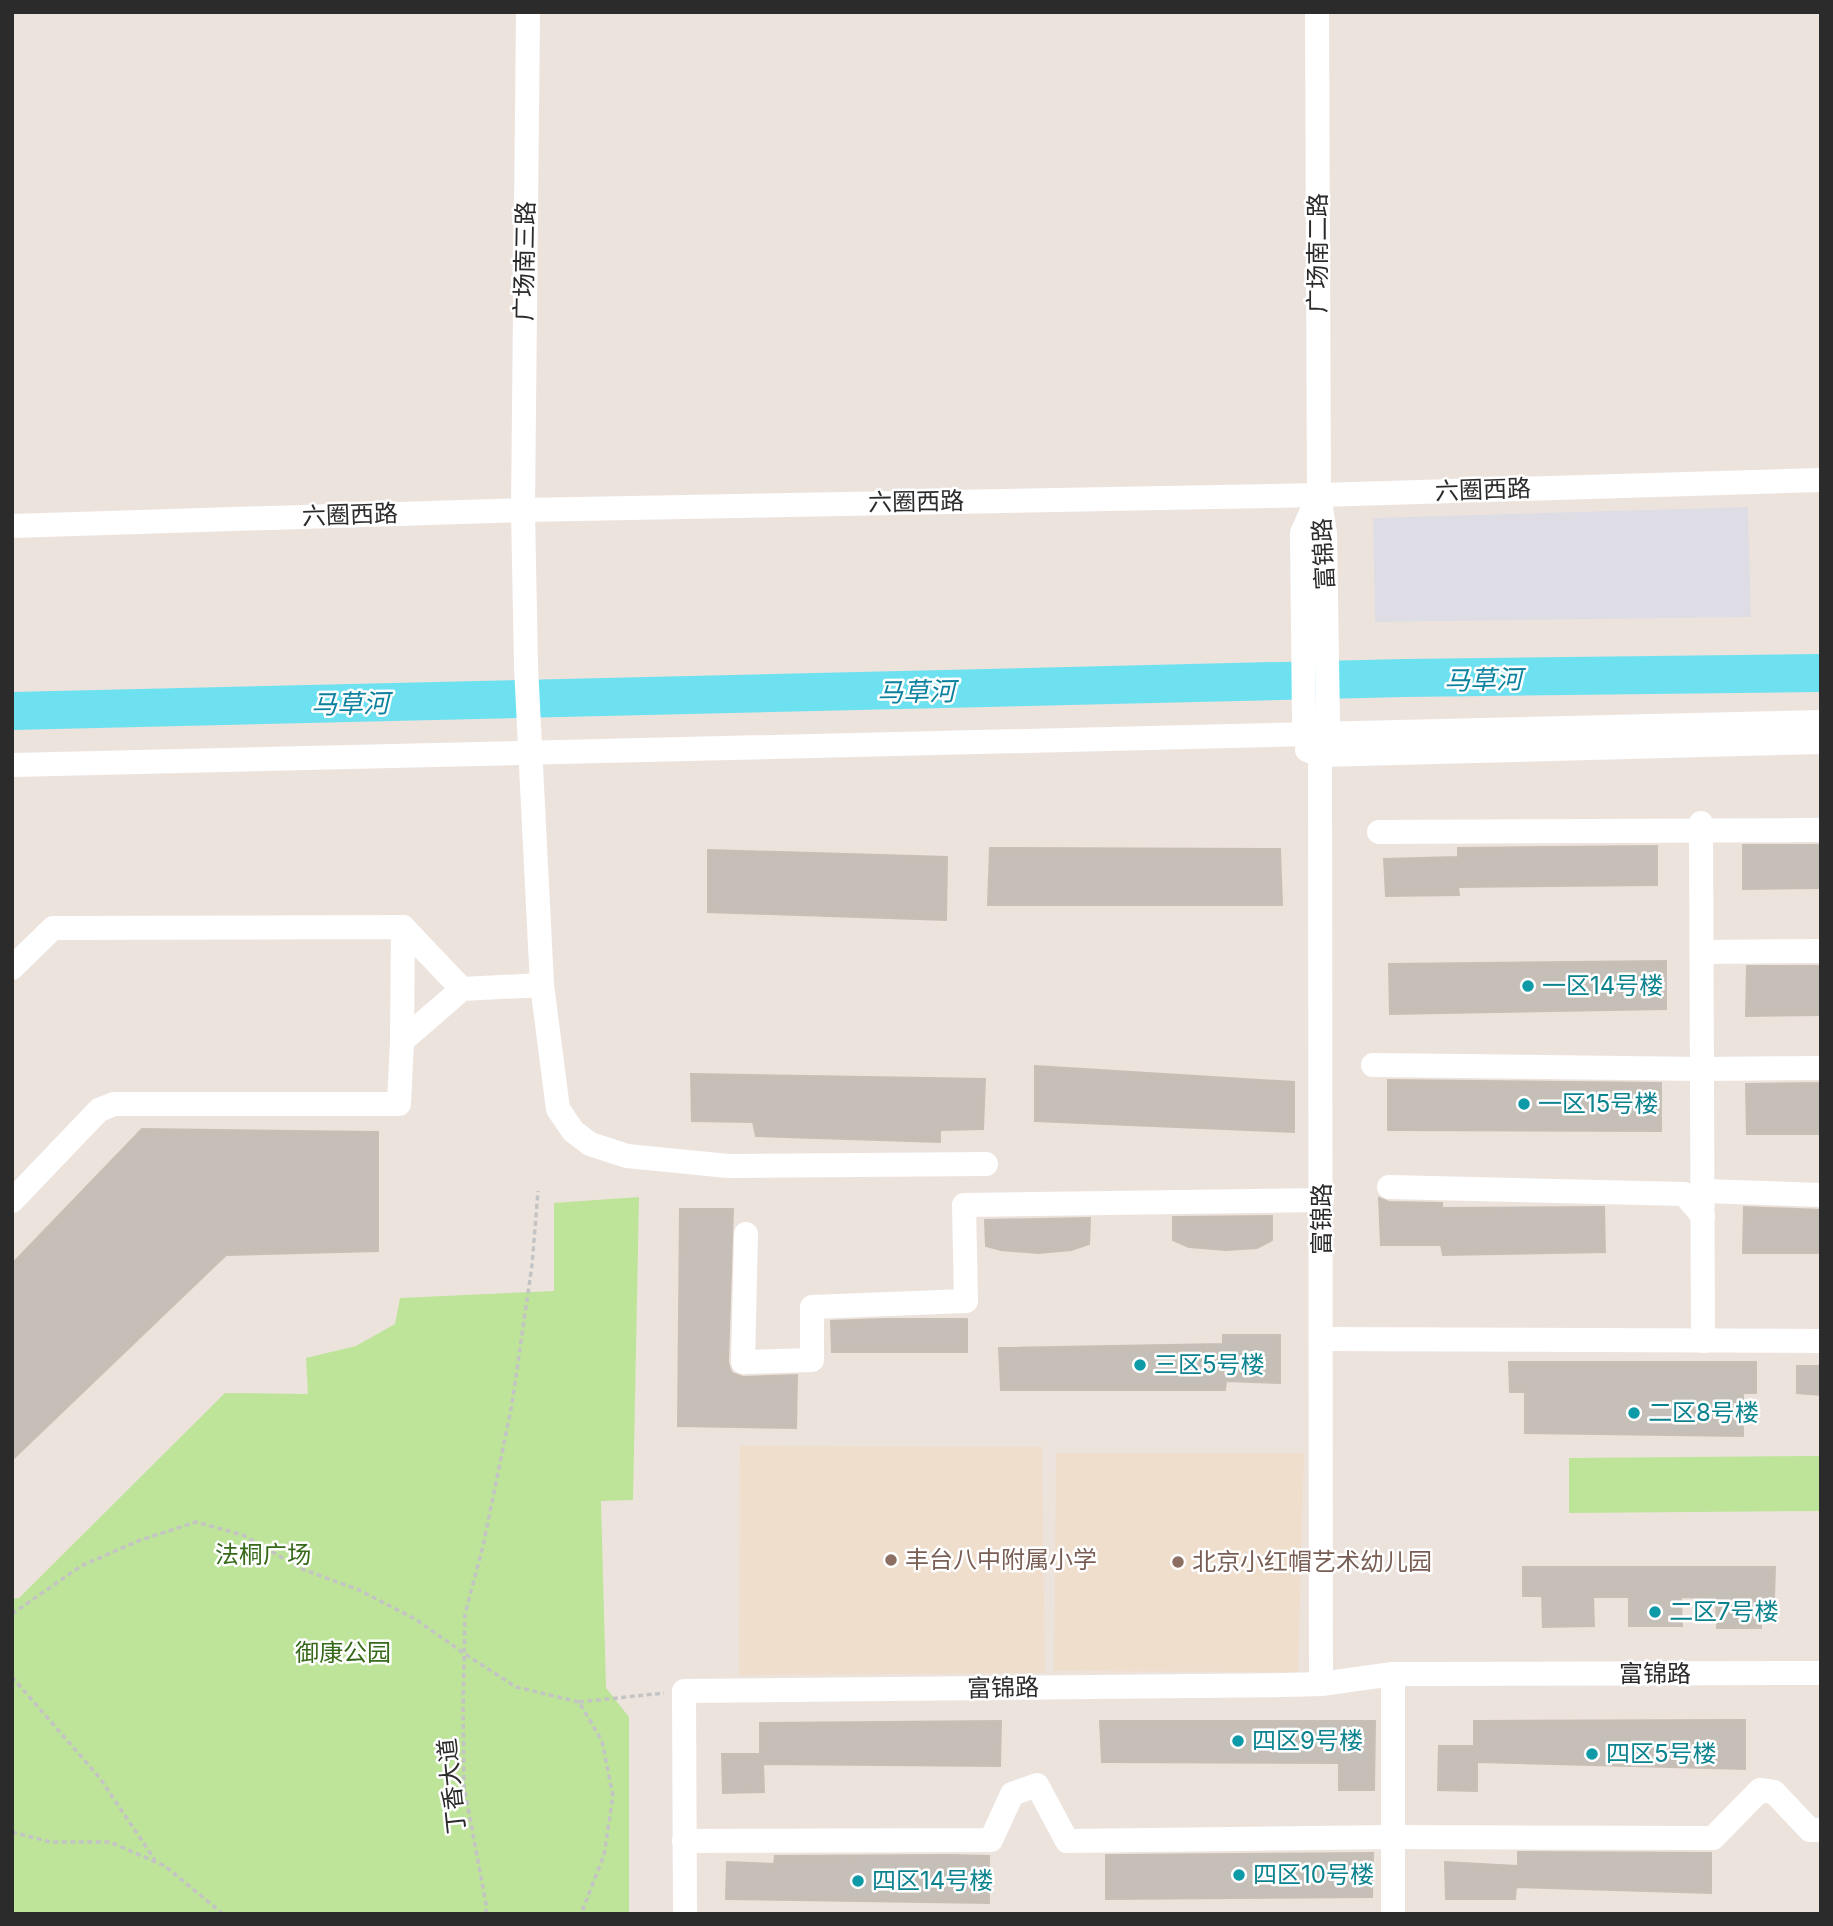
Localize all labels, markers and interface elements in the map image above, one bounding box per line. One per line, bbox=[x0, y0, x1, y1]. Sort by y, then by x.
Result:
street label: 广场南二路 bbox=[1303, 193, 1332, 313]
street label: 广场南三路 bbox=[509, 201, 540, 321]
street label: 六圈西路 bbox=[1435, 473, 1531, 506]
street label: 六圈西路 bbox=[868, 486, 964, 517]
street label: 六圈西路 bbox=[302, 498, 398, 531]
street label: 富锦路 bbox=[1307, 517, 1340, 591]
water label: 马草河 bbox=[1444, 663, 1527, 696]
water label: 马草河 bbox=[877, 675, 960, 708]
water label: 马草河 bbox=[311, 687, 394, 720]
place label: 一区14号楼 bbox=[1542, 971, 1663, 1000]
marker: 一区14号楼 bbox=[1520, 978, 1536, 994]
place label: 一区15号楼 bbox=[1538, 1089, 1658, 1118]
marker: 一区15号楼 bbox=[1516, 1096, 1532, 1112]
street label: 富锦路 bbox=[1307, 1183, 1336, 1255]
place label: 三区5号楼 bbox=[1154, 1350, 1265, 1379]
marker: 三区5号楼 bbox=[1132, 1357, 1148, 1373]
place label: 二区8号楼 bbox=[1648, 1398, 1759, 1427]
marker: 二区8号楼 bbox=[1626, 1405, 1642, 1421]
park label: 法桐广场 bbox=[215, 1540, 311, 1569]
place label: 丰台八中附属小学 bbox=[905, 1545, 1097, 1574]
place label: 北京小红帽艺术幼儿园 bbox=[1192, 1547, 1432, 1576]
marker: 丰台八中附属小学 bbox=[883, 1552, 899, 1568]
marker: 北京小红帽艺术幼儿园 bbox=[1170, 1554, 1186, 1570]
place label: 二区7号楼 bbox=[1669, 1597, 1779, 1626]
marker: 二区7号楼 bbox=[1647, 1604, 1663, 1620]
park label: 御康公园 bbox=[295, 1638, 391, 1667]
street label: 富锦路 bbox=[1619, 1659, 1691, 1688]
street label: 富锦路 bbox=[967, 1672, 1039, 1703]
place label: 四区9号楼 bbox=[1252, 1726, 1363, 1755]
marker: 四区9号楼 bbox=[1230, 1733, 1246, 1749]
street label: 丁香大道 bbox=[432, 1737, 471, 1835]
place label: 四区5号楼 bbox=[1606, 1739, 1717, 1768]
marker: 四区5号楼 bbox=[1584, 1746, 1600, 1762]
place label: 四区10号楼 bbox=[1253, 1860, 1374, 1889]
place label: 四区14号楼 bbox=[872, 1866, 993, 1895]
marker: 四区10号楼 bbox=[1231, 1867, 1247, 1883]
marker: 四区14号楼 bbox=[850, 1873, 866, 1889]

